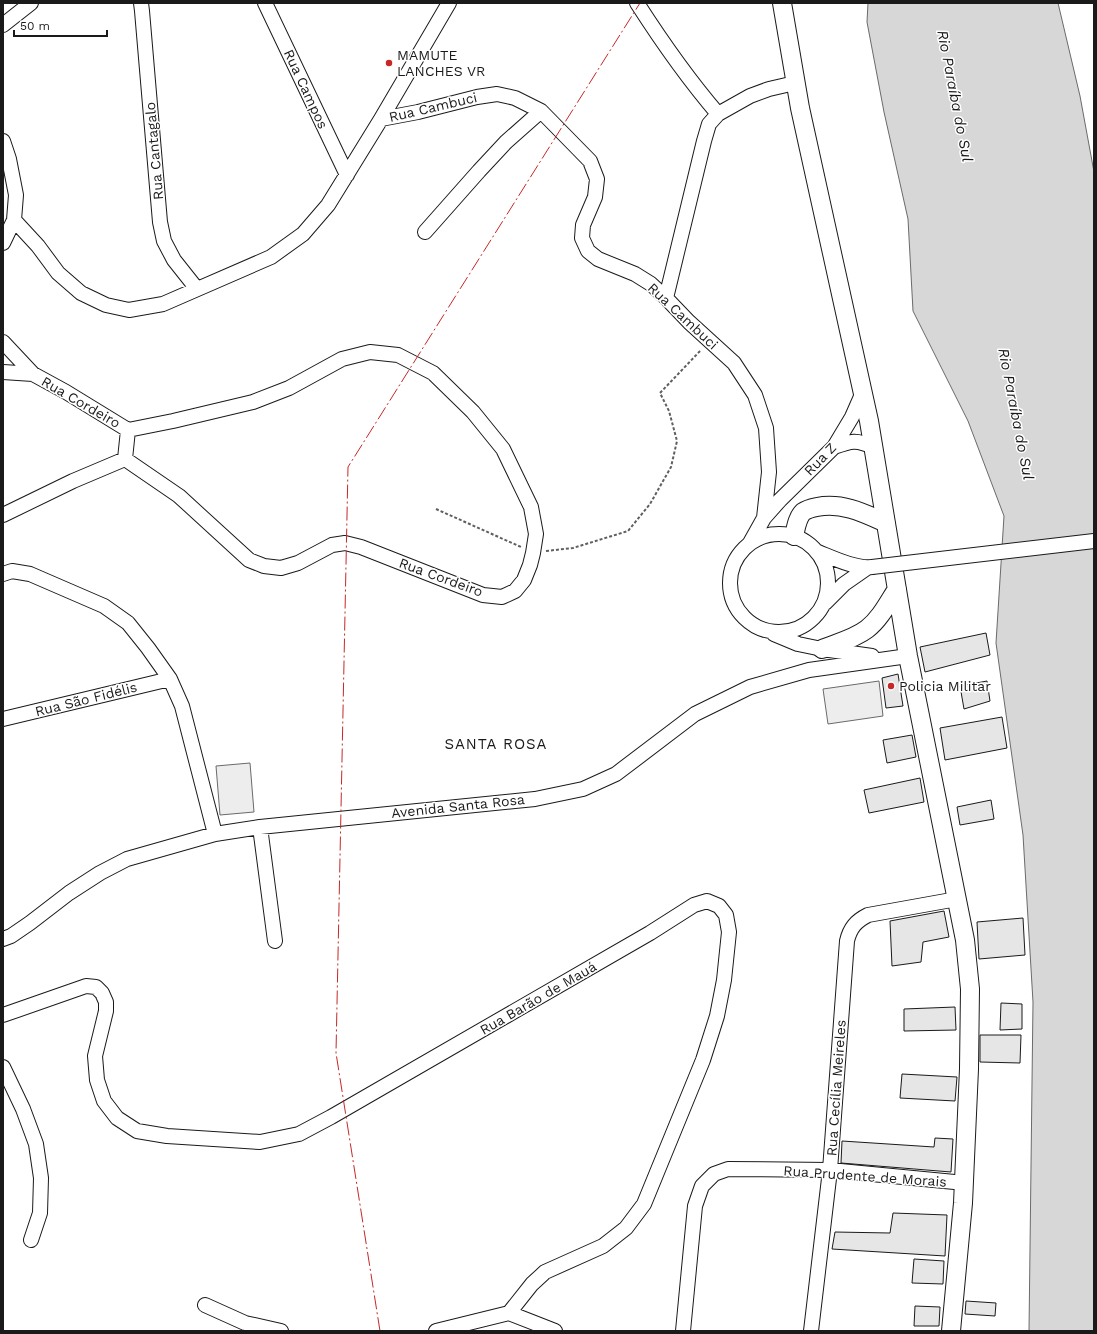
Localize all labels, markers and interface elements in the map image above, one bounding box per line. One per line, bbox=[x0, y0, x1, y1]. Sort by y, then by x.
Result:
scale bar bbox=[14, 12, 107, 38]
text: 50 m bbox=[20, 19, 50, 33]
water label: Rio Paraíba do Sul bbox=[933, 29, 977, 164]
street label: Rua Campos bbox=[281, 47, 331, 131]
place label: MAMUTE LANCHES VR bbox=[397, 47, 485, 79]
marker: MAMUTE LANCHES VR bbox=[384, 58, 394, 68]
street label: Rua Cambuci bbox=[387, 89, 479, 125]
street label: Rua Cantagalo bbox=[142, 101, 166, 201]
street label: Rua Cambuci bbox=[645, 279, 721, 353]
water label: Rio Paraíba do Sul bbox=[994, 347, 1038, 482]
street label: Rua Cordeiro bbox=[39, 373, 123, 431]
street label: Rua Z bbox=[801, 439, 839, 479]
street label: Rua Cordeiro bbox=[397, 554, 485, 600]
place label: Policia Militar bbox=[899, 678, 991, 694]
street label: Rua São Fidélis bbox=[33, 679, 139, 719]
marker: Policia Militar bbox=[886, 681, 896, 691]
district label: SANTA ROSA bbox=[444, 735, 548, 753]
street label: Avenida Santa Rosa bbox=[391, 791, 526, 821]
street label: Rua Barão de Mauá bbox=[477, 958, 599, 1038]
street label: Rua Cecília Meireles bbox=[823, 1019, 849, 1157]
street label: Rua Prudente de Morais bbox=[783, 1162, 947, 1190]

